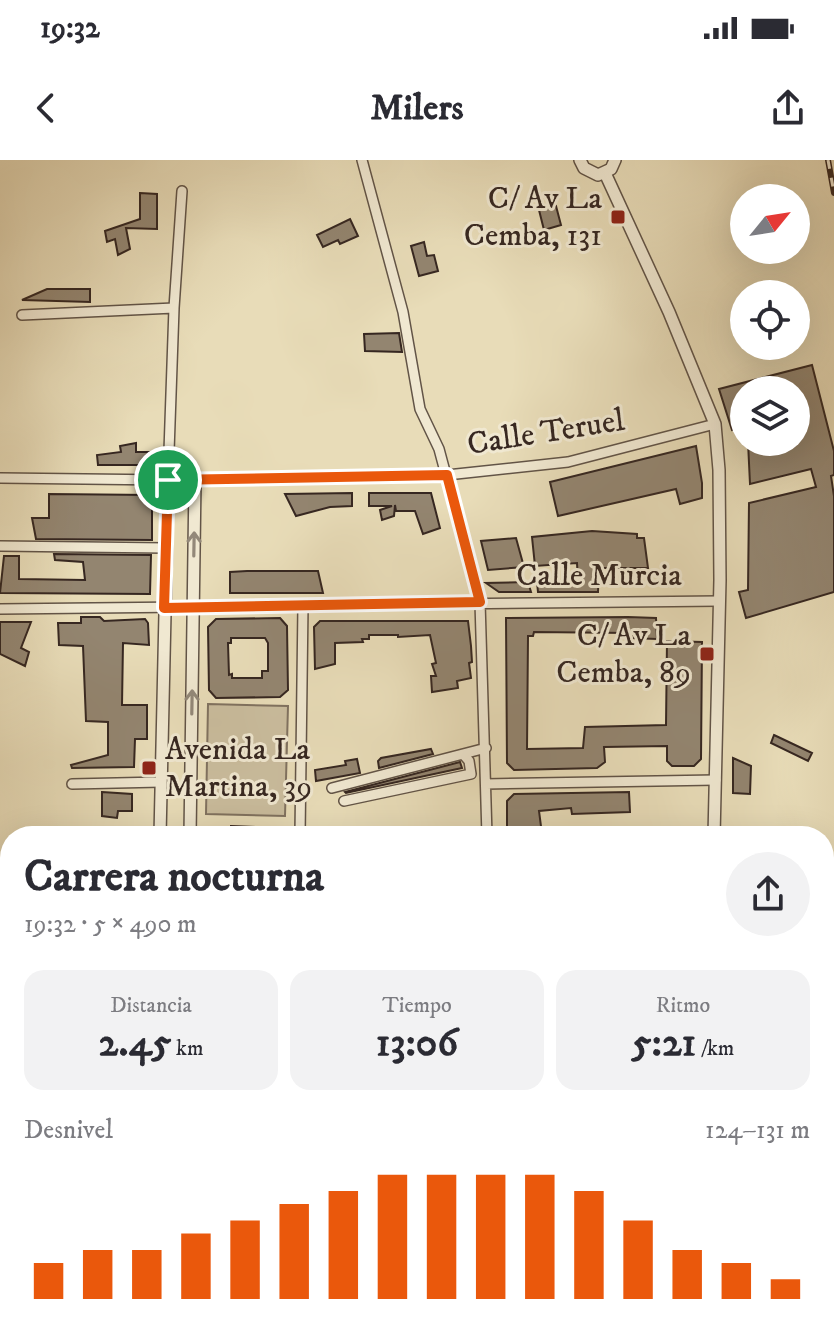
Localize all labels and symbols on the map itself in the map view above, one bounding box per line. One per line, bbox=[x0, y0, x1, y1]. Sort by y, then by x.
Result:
place label: C/ Av La Cemba, 131 bbox=[464, 179, 602, 256]
north arrow bbox=[730, 184, 810, 264]
marker: C/ Av La Cemba, 131 bbox=[609, 208, 627, 226]
street label: Calle Teruel bbox=[465, 401, 628, 465]
pin bbox=[134, 446, 202, 514]
one-way arrow bbox=[186, 531, 202, 558]
street label: Calle Murcia bbox=[516, 556, 682, 596]
place label: C/ Av La Cemba, 89 bbox=[556, 616, 691, 693]
marker: C/ Av La Cemba, 89 bbox=[698, 645, 716, 663]
one-way arrow bbox=[184, 689, 200, 716]
place label: Avenida La Martina, 39 bbox=[165, 730, 312, 807]
marker: Avenida La Martina, 39 bbox=[140, 759, 158, 777]

